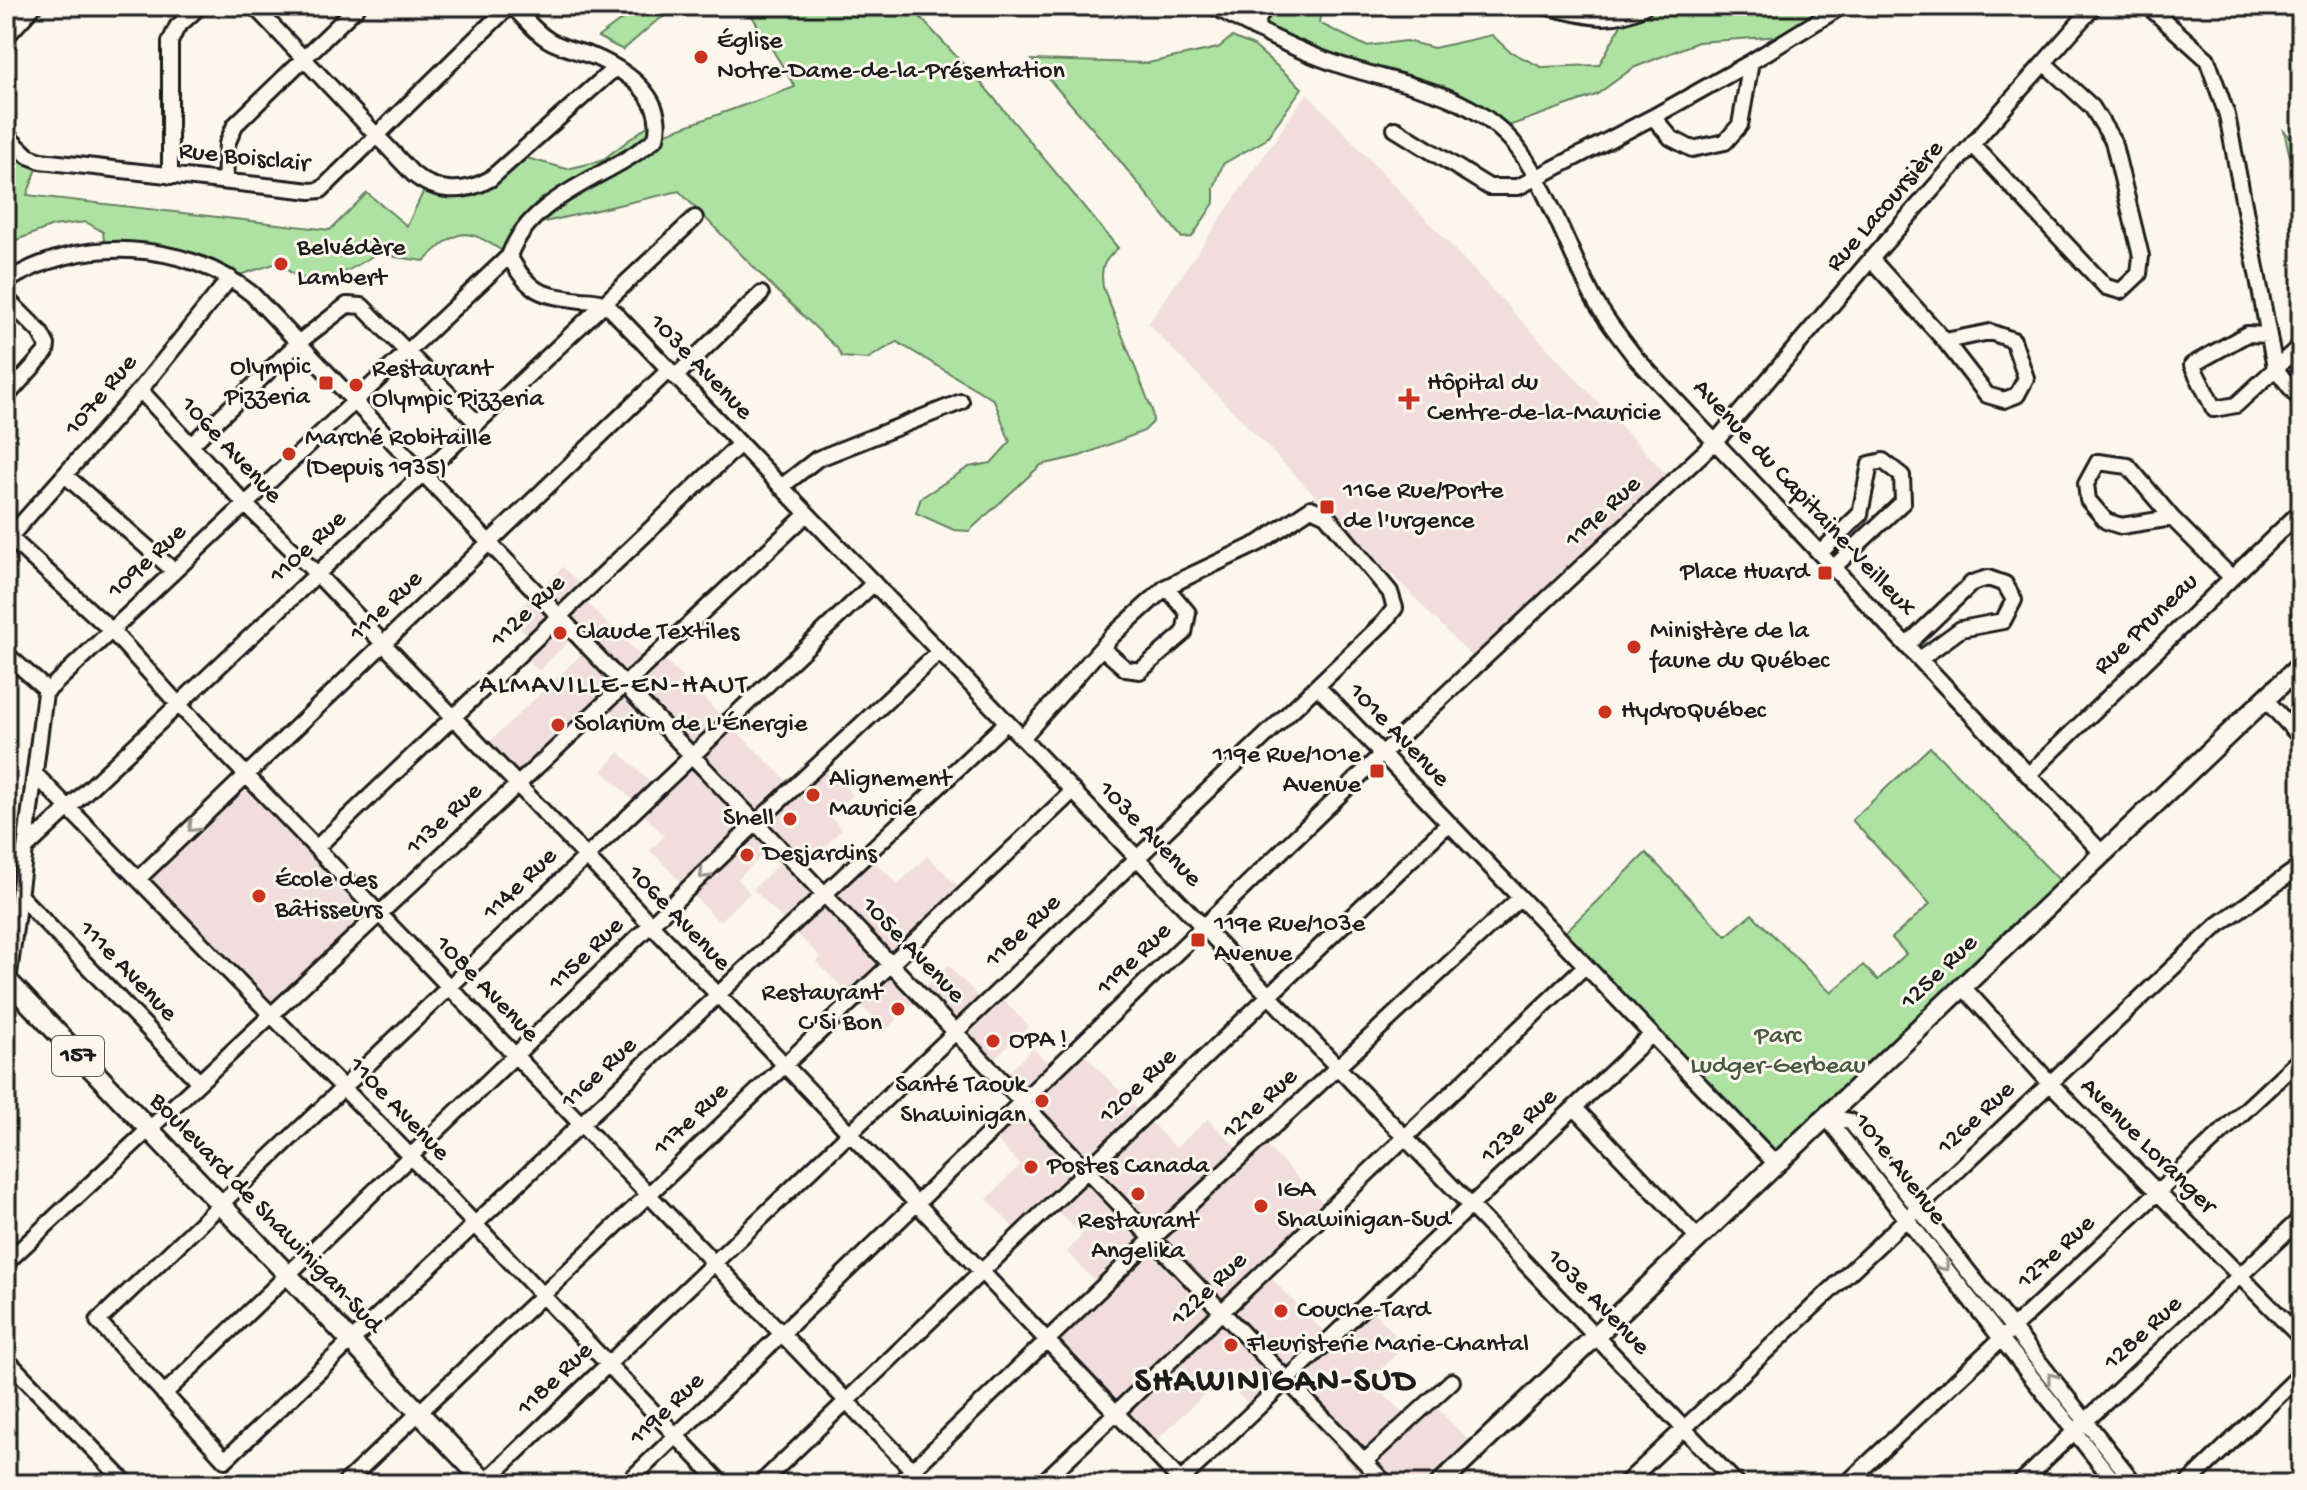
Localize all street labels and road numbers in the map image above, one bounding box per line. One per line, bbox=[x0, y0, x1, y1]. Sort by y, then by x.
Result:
street label: Rue Lacoursière bbox=[1820, 134, 1952, 279]
street label: Rue Boisclair bbox=[177, 137, 314, 182]
street label: 103e Avenue bbox=[641, 307, 759, 428]
street label: 107e Rue bbox=[58, 348, 146, 444]
street label: Avenue du Capitaine-Veilleux bbox=[1685, 374, 1922, 625]
street label: 106e Avenue bbox=[172, 390, 288, 512]
street label: 119e Rue bbox=[1559, 470, 1649, 557]
street label: 110e Rue bbox=[263, 504, 355, 592]
street label: 109e Rue bbox=[101, 517, 195, 607]
street label: 111e Rue bbox=[343, 564, 431, 650]
street label: Rue Pruneau bbox=[2088, 567, 2206, 683]
street label: 112e Rue bbox=[484, 568, 573, 656]
street label: 101e Avenue bbox=[1340, 676, 1456, 795]
street label: 103e Avenue bbox=[1090, 774, 1208, 895]
street label: 113e Rue bbox=[400, 776, 490, 864]
street label: 114e Rue bbox=[476, 841, 565, 929]
street label: 106e Avenue bbox=[619, 859, 737, 979]
street label: 118e Rue bbox=[979, 888, 1069, 977]
street label: 105e Avenue bbox=[853, 890, 971, 1011]
street label: 115e Rue bbox=[542, 911, 632, 999]
street label: 111e Avenue bbox=[70, 914, 183, 1030]
street label: 119e Rue bbox=[1090, 916, 1180, 1004]
street label: 125e Rue bbox=[1894, 928, 1986, 1018]
street label: 108e Avenue bbox=[426, 929, 545, 1051]
street label: 116e Rue bbox=[555, 1031, 645, 1118]
road number: 157 bbox=[52, 1036, 104, 1076]
street label: 120e Rue bbox=[1093, 1042, 1185, 1132]
street label: 110e Avenue bbox=[340, 1050, 456, 1169]
street label: 121e Rue bbox=[1216, 1062, 1306, 1149]
street label: Avenue Loranger bbox=[2072, 1072, 2224, 1224]
street label: 126e Rue bbox=[1931, 1075, 2023, 1163]
street label: 117e Rue bbox=[647, 1076, 737, 1164]
street label: 123e Rue bbox=[1474, 1082, 1566, 1172]
street label: Boulevard de Shawinigan-Sud bbox=[141, 1086, 390, 1342]
street label: 101e Avenue bbox=[1845, 1107, 1953, 1233]
street label: 127e Rue bbox=[2011, 1209, 2103, 1298]
street label: 103e Avenue bbox=[1538, 1242, 1656, 1363]
street label: 122e Rue bbox=[1164, 1246, 1255, 1335]
street label: 128e Rue bbox=[2097, 1289, 2190, 1379]
street label: 118e Rue bbox=[511, 1336, 601, 1425]
street label: 119e Rue bbox=[623, 1366, 713, 1454]

